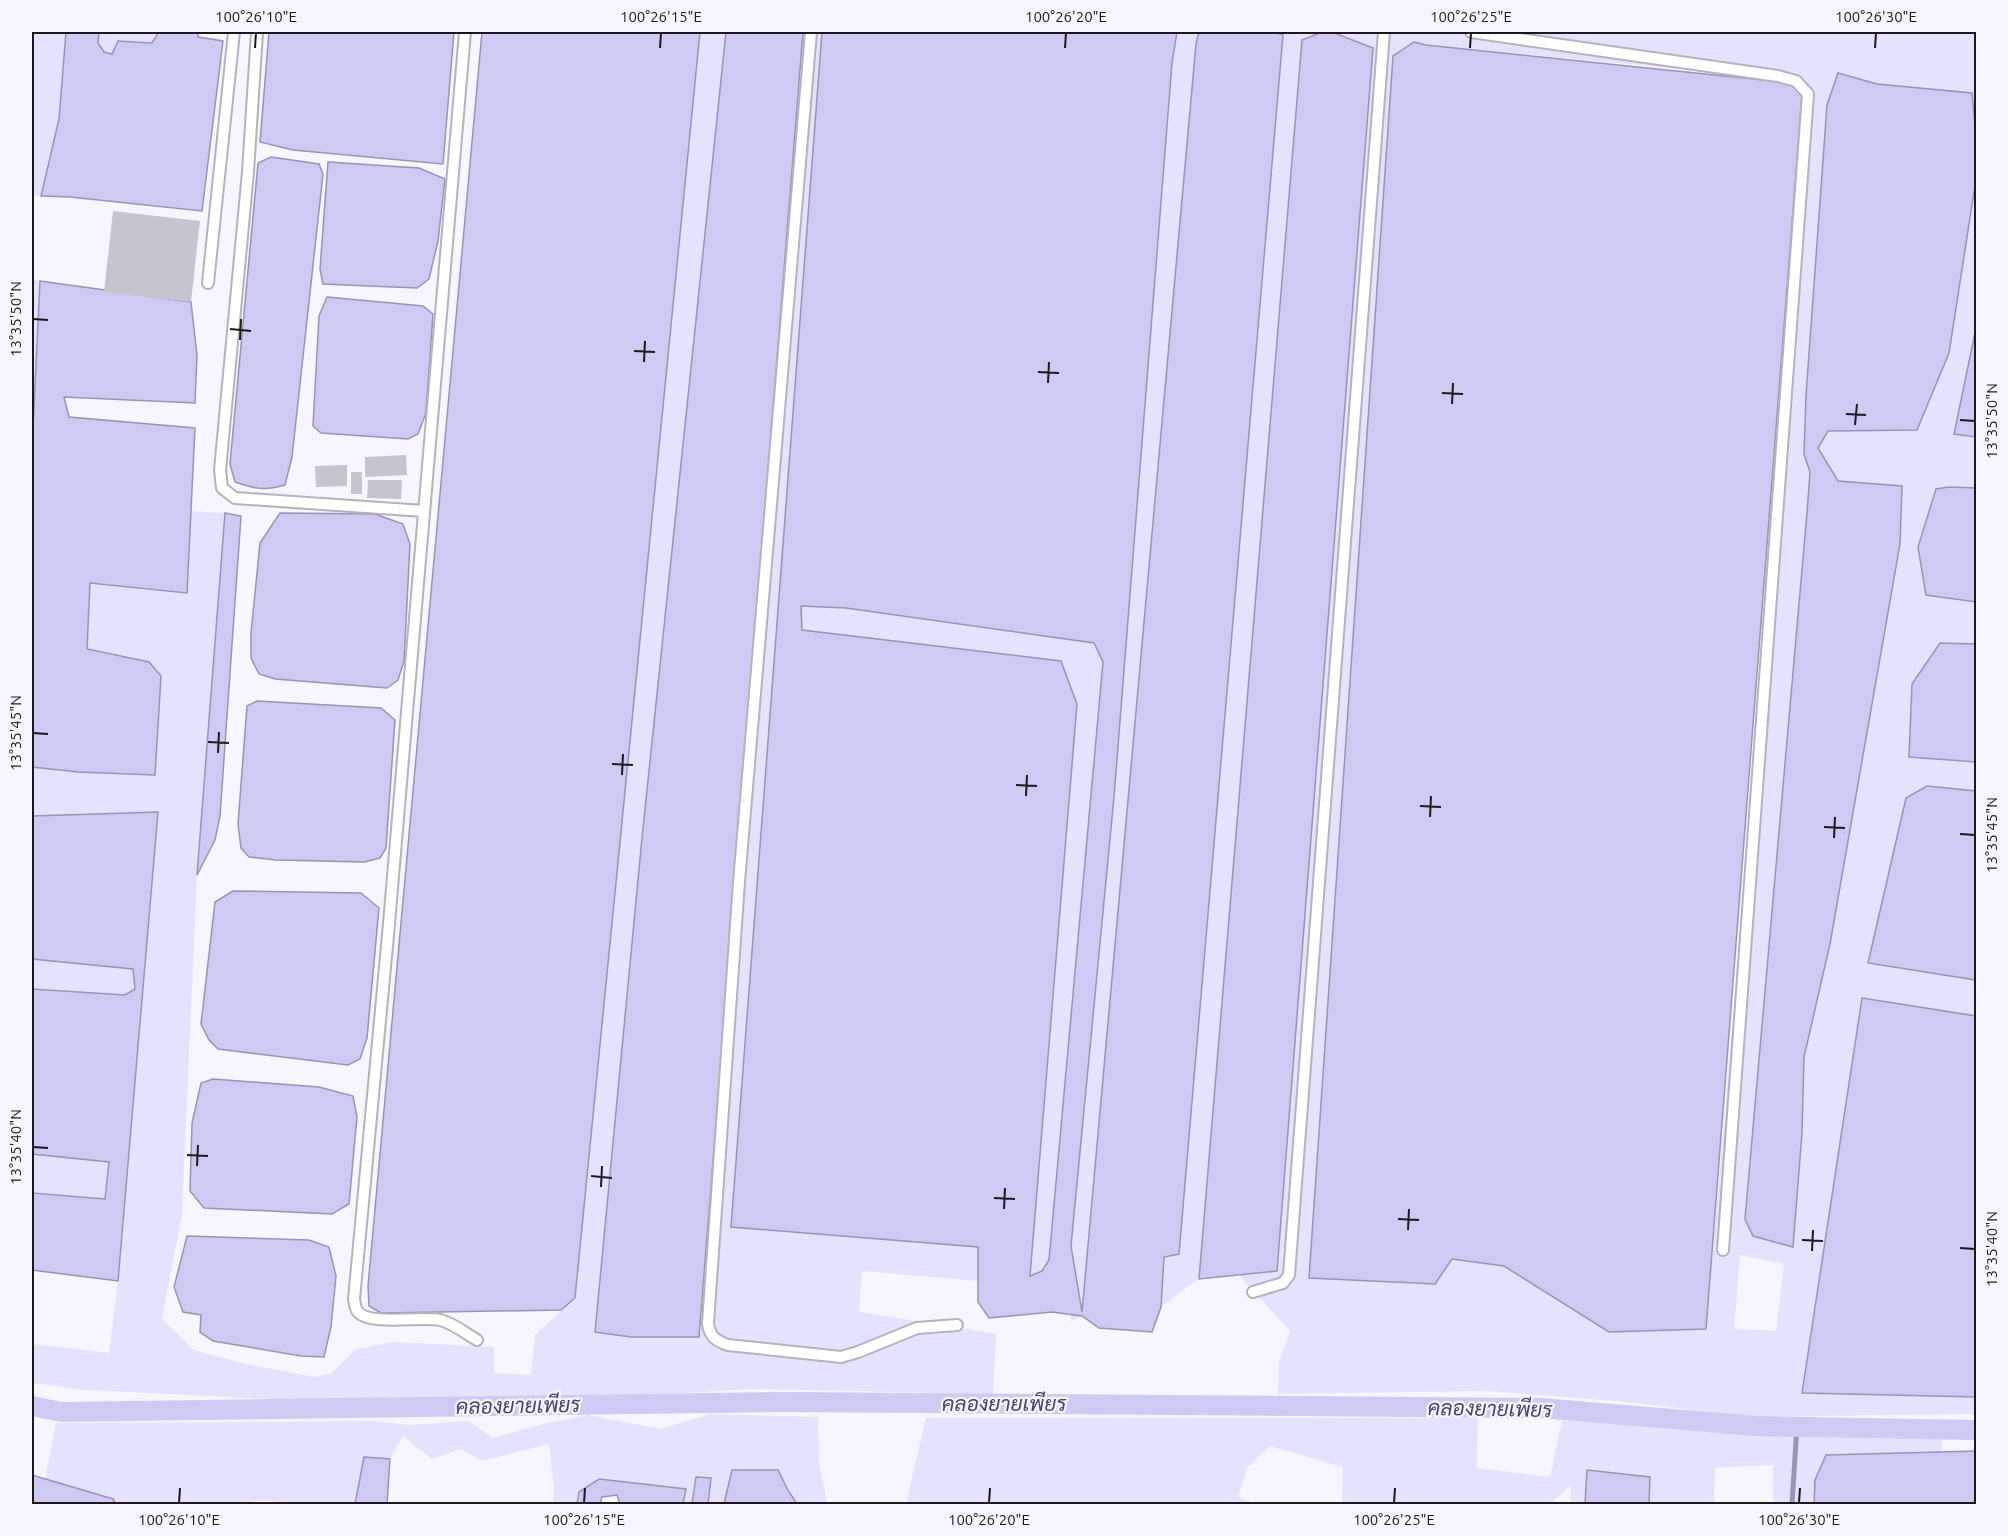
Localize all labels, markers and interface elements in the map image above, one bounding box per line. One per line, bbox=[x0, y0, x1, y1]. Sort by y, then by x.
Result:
text: 100°26'10"E bbox=[215, 8, 297, 25]
text: 100°26'15"E bbox=[620, 8, 702, 25]
text: 100°26'20"E bbox=[1025, 8, 1107, 25]
text: 100°26'25"E bbox=[1430, 8, 1512, 25]
text: 100°26'30"E bbox=[1835, 8, 1917, 25]
text: 13°35'50"N bbox=[7, 281, 24, 357]
text: 13°35'50"N bbox=[1983, 383, 2000, 459]
text: 13°35'45"N bbox=[7, 695, 24, 771]
text: 13°35'45"N bbox=[1983, 797, 2000, 873]
text: 13°35'40"N bbox=[7, 1109, 24, 1185]
text: 13°35'40"N bbox=[1983, 1211, 2000, 1287]
water label: คลองยายเพียร bbox=[942, 1391, 1067, 1415]
water label: คลองยายเพียร bbox=[455, 1392, 581, 1418]
water label: คลองยายเพียร bbox=[1427, 1395, 1553, 1421]
text: 100°26'10"E bbox=[138, 1511, 220, 1528]
text: 100°26'15"E bbox=[543, 1511, 625, 1528]
text: 100°26'20"E bbox=[948, 1511, 1030, 1528]
text: 100°26'25"E bbox=[1353, 1511, 1435, 1528]
text: 100°26'30"E bbox=[1758, 1511, 1840, 1528]

